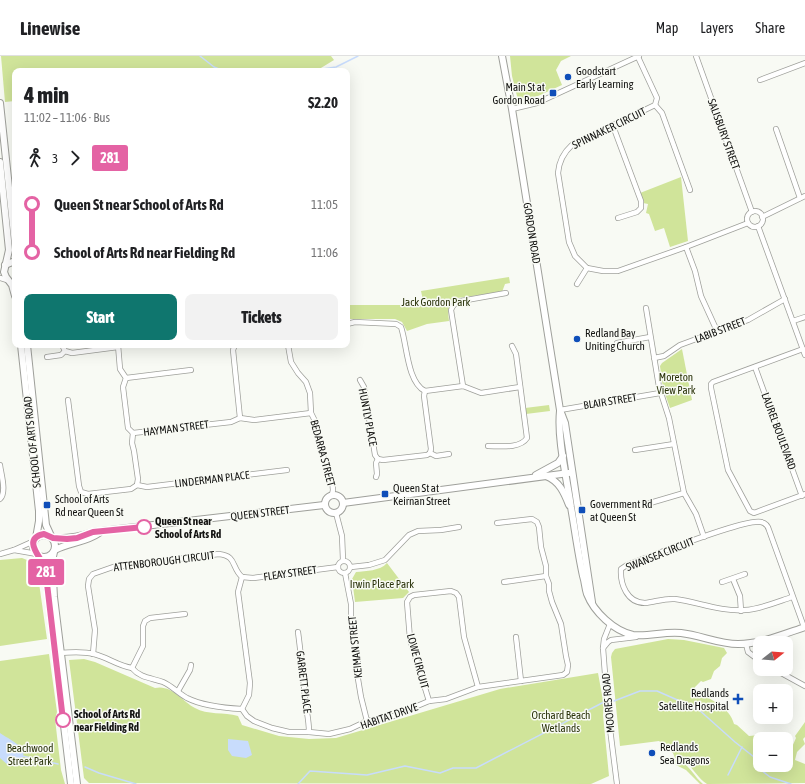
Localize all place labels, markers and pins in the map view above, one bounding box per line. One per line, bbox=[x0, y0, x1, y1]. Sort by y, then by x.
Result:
place label: Goodstart Early Learning bbox=[576, 65, 634, 90]
marker: Goodstart Early Learning bbox=[563, 72, 573, 82]
place label: Main St at Gordon Road bbox=[493, 81, 545, 106]
marker: Main St at Gordon Road bbox=[548, 88, 558, 98]
place label: Redland Bay Uniting Church bbox=[585, 327, 645, 352]
marker: Redland Bay Uniting Church bbox=[572, 334, 582, 344]
place label: Queen St at Keirnan Street bbox=[393, 482, 450, 507]
marker: Queen St at Keirnan Street bbox=[380, 489, 390, 499]
place label: School of Arts Rd near Queen St bbox=[55, 493, 124, 518]
place label: Government Rd at Queen St bbox=[590, 498, 653, 523]
marker: School of Arts Rd near Queen St bbox=[42, 500, 52, 510]
marker: Government Rd at Queen St bbox=[577, 505, 587, 515]
place label: Queen St near School of Arts Rd bbox=[155, 515, 221, 540]
marker: Queen St near School of Arts Rd bbox=[136, 519, 152, 535]
place label: Redlands Satellite Hospital bbox=[659, 687, 729, 712]
marker: Redlands Satellite Hospital bbox=[732, 693, 744, 705]
place label: School of Arts Rd near Fielding Rd bbox=[74, 708, 140, 733]
marker: School of Arts Rd near Fielding Rd bbox=[55, 712, 71, 728]
place label: Redlands Sea Dragons bbox=[660, 741, 710, 766]
marker: Redlands Sea Dragons bbox=[647, 748, 657, 758]

